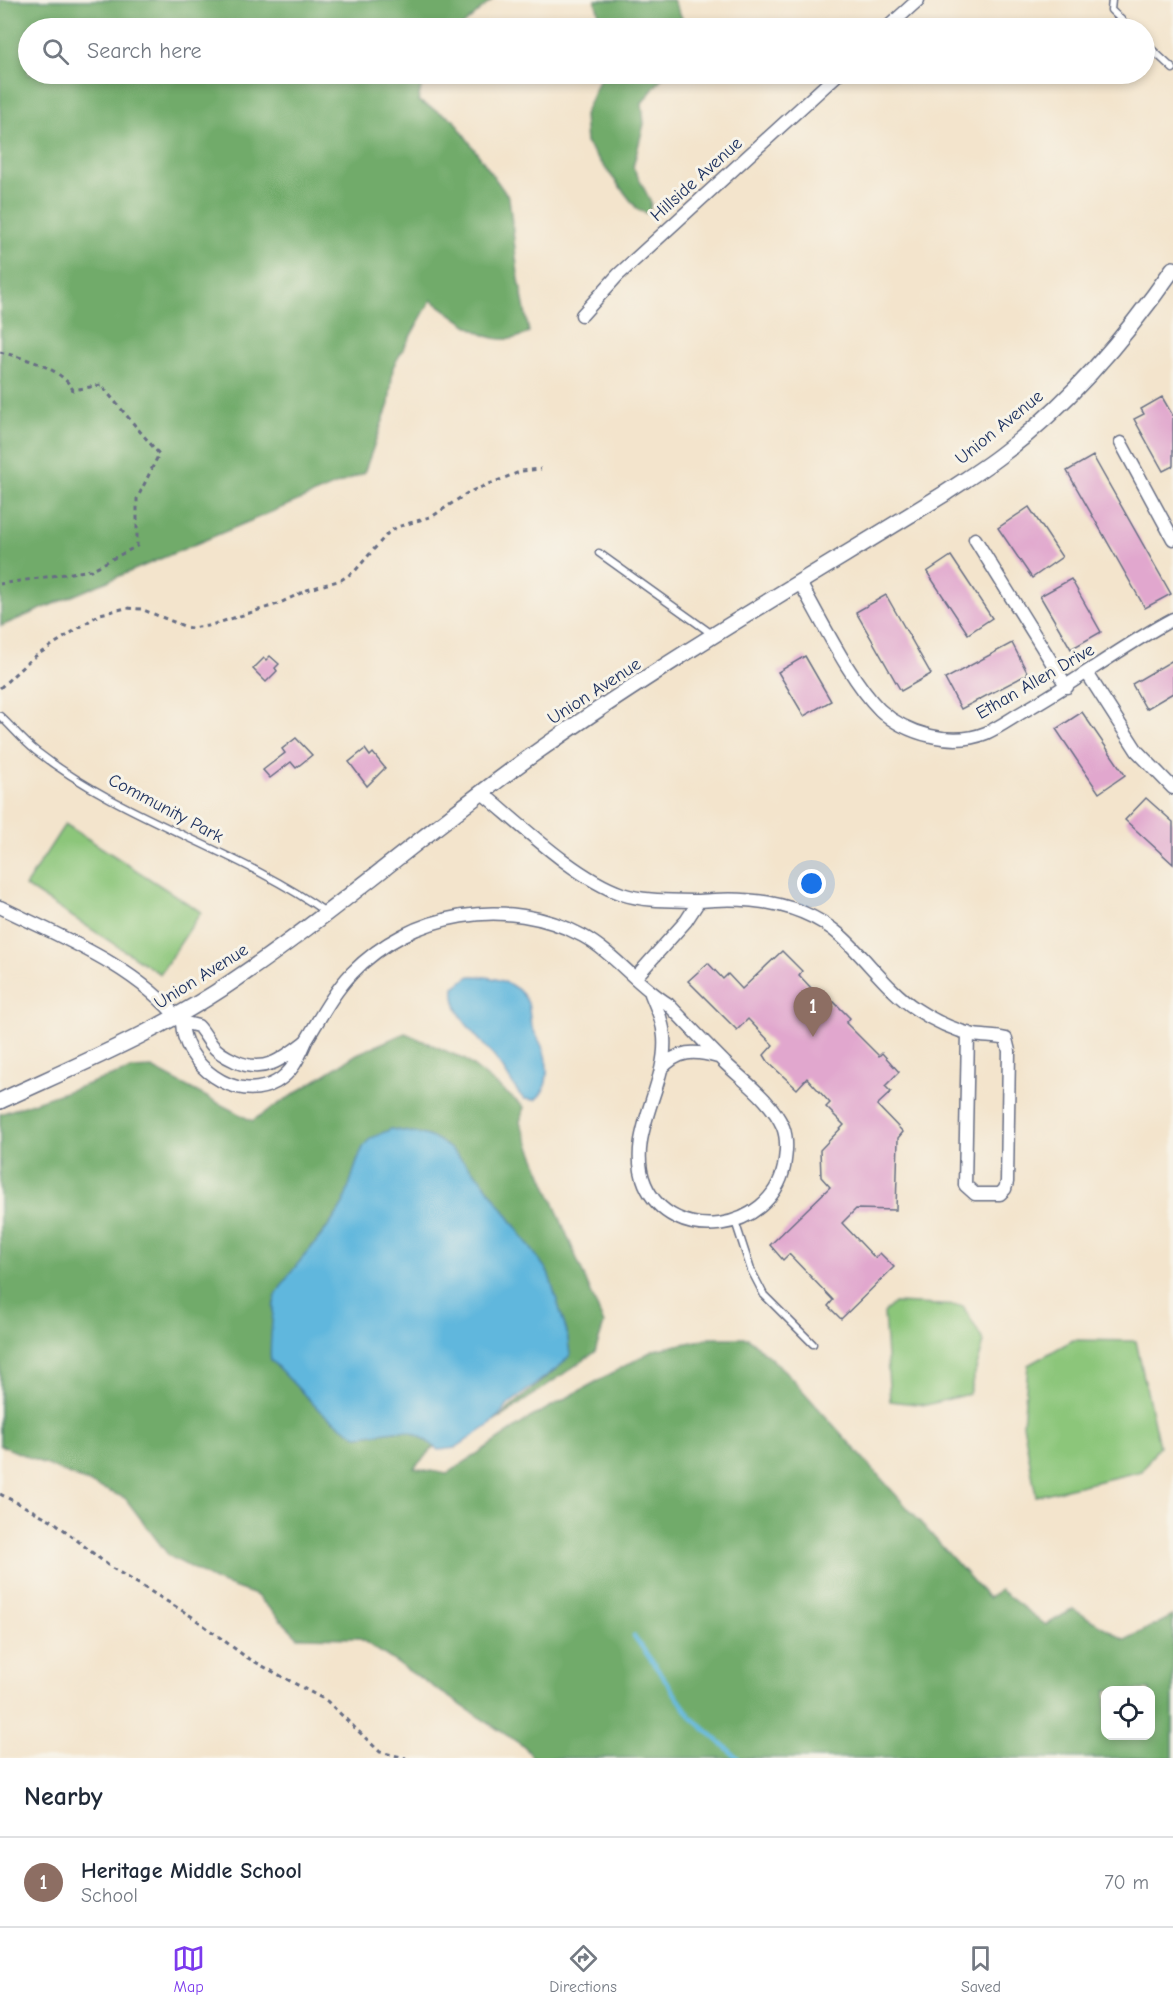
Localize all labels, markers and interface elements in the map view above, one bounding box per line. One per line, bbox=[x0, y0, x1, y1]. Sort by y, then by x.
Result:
search box bbox=[18, 18, 1155, 84]
icon: search bbox=[39, 35, 72, 68]
text: Search here bbox=[87, 38, 202, 64]
street label: Hillside Avenue bbox=[646, 133, 746, 226]
street label: Union Avenue bbox=[951, 386, 1047, 469]
street label: Ethan Allen Drive bbox=[972, 639, 1098, 724]
street label: Union Avenue bbox=[544, 654, 645, 729]
street label: Community Park bbox=[105, 769, 227, 848]
your location bbox=[797, 869, 826, 898]
street label: Union Avenue bbox=[150, 939, 252, 1014]
pin: 1 bbox=[794, 988, 832, 1037]
map controls bbox=[1101, 1686, 1155, 1740]
button: locate bbox=[1101, 1686, 1155, 1740]
text: Nearby bbox=[24, 1782, 103, 1812]
text: Heritage Middle School bbox=[81, 1858, 302, 1884]
text: 1 bbox=[40, 1871, 47, 1894]
text: 70 m bbox=[1104, 1871, 1149, 1894]
text: School bbox=[81, 1884, 138, 1907]
tab: Map bbox=[172, 1942, 205, 1996]
tab: Directions bbox=[549, 1942, 617, 1996]
tab: Saved bbox=[961, 1942, 1001, 1996]

